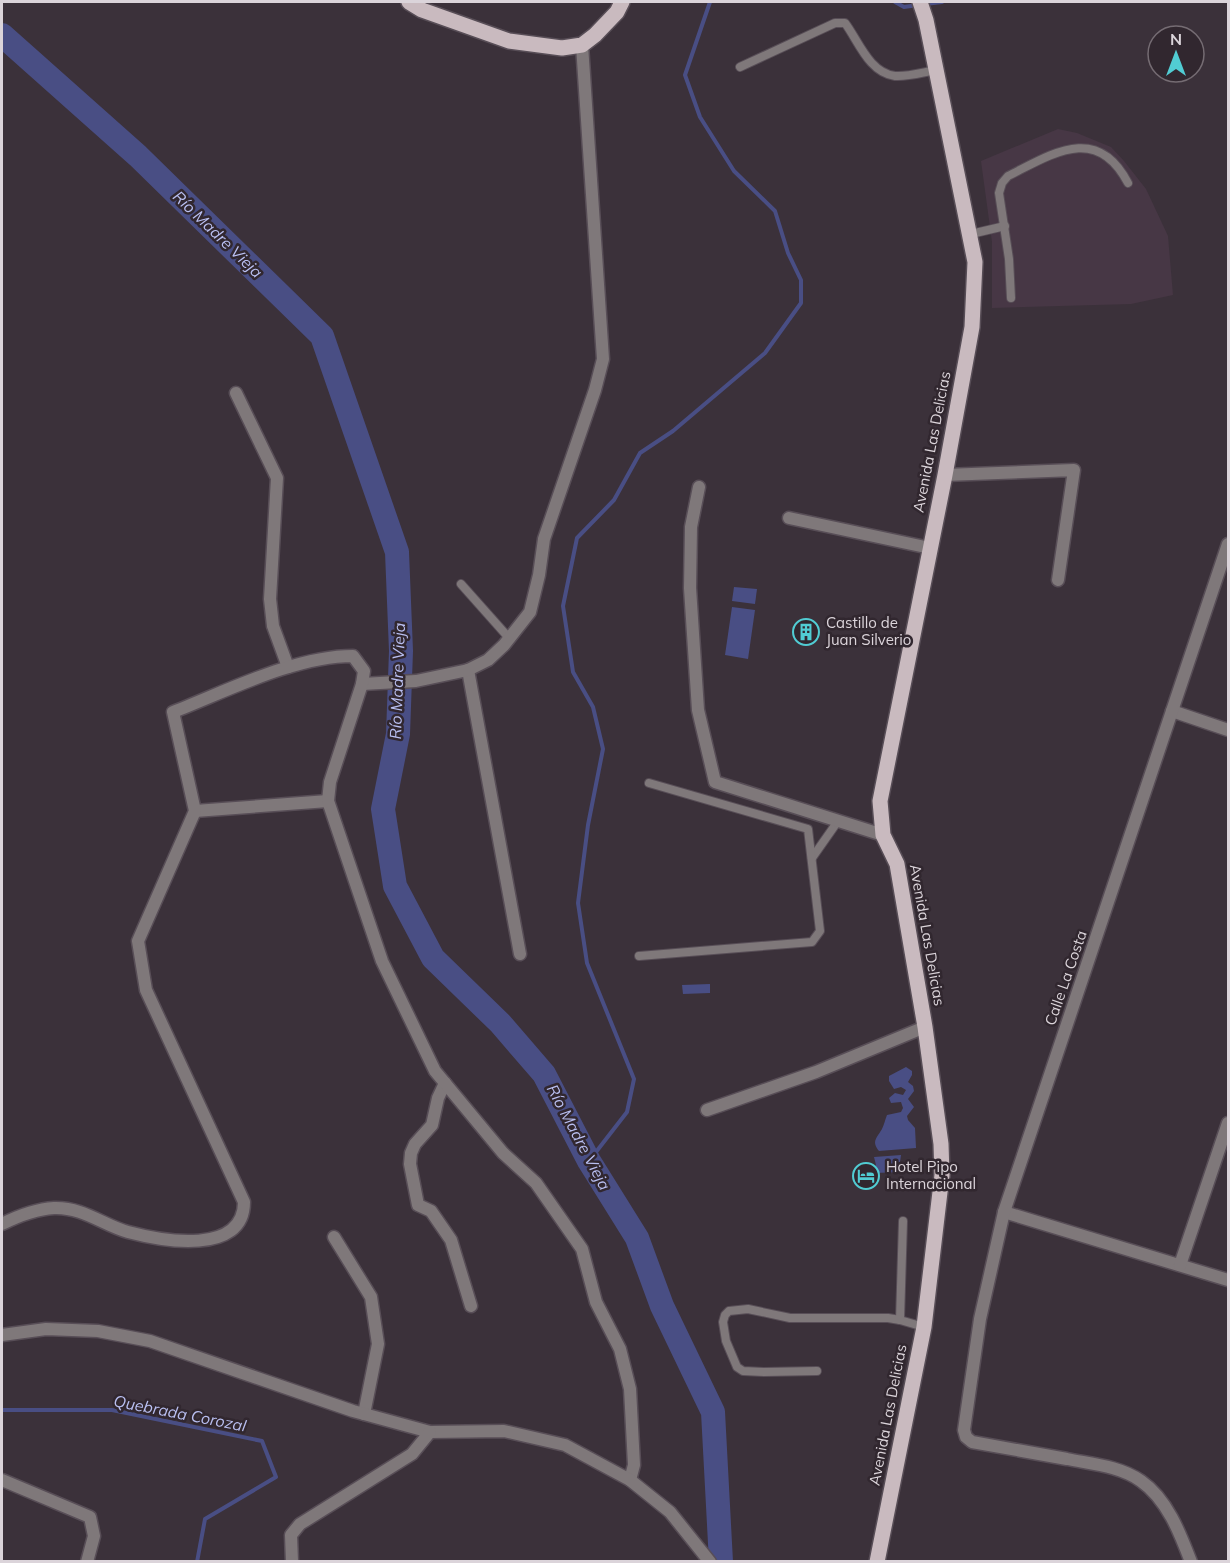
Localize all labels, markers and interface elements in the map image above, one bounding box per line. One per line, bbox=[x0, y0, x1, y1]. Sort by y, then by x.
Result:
north arrow bbox=[1146, 24, 1206, 84]
text: N bbox=[1170, 29, 1182, 49]
water label: Río Madre Vieja bbox=[169, 186, 267, 282]
street label: Avenida Las Delicias bbox=[909, 370, 955, 514]
place label: Castillo de Juan Silverio bbox=[826, 613, 911, 649]
building icon: Castillo de Juan Silverio bbox=[791, 617, 821, 647]
water label: Río Madre Vieja bbox=[385, 622, 409, 740]
street label: Avenida Las Delicias bbox=[906, 863, 949, 1007]
street label: Calle La Costa bbox=[1040, 928, 1091, 1028]
water label: Río Madre Vieja bbox=[543, 1081, 615, 1194]
place label: Hotel Pipo Internacional bbox=[886, 1157, 976, 1193]
hotel icon: Hotel Pipo Internacional bbox=[851, 1161, 881, 1191]
street label: Avenida Las Delicias bbox=[865, 1343, 911, 1487]
water label: Quebrada Corozal bbox=[112, 1390, 248, 1436]

